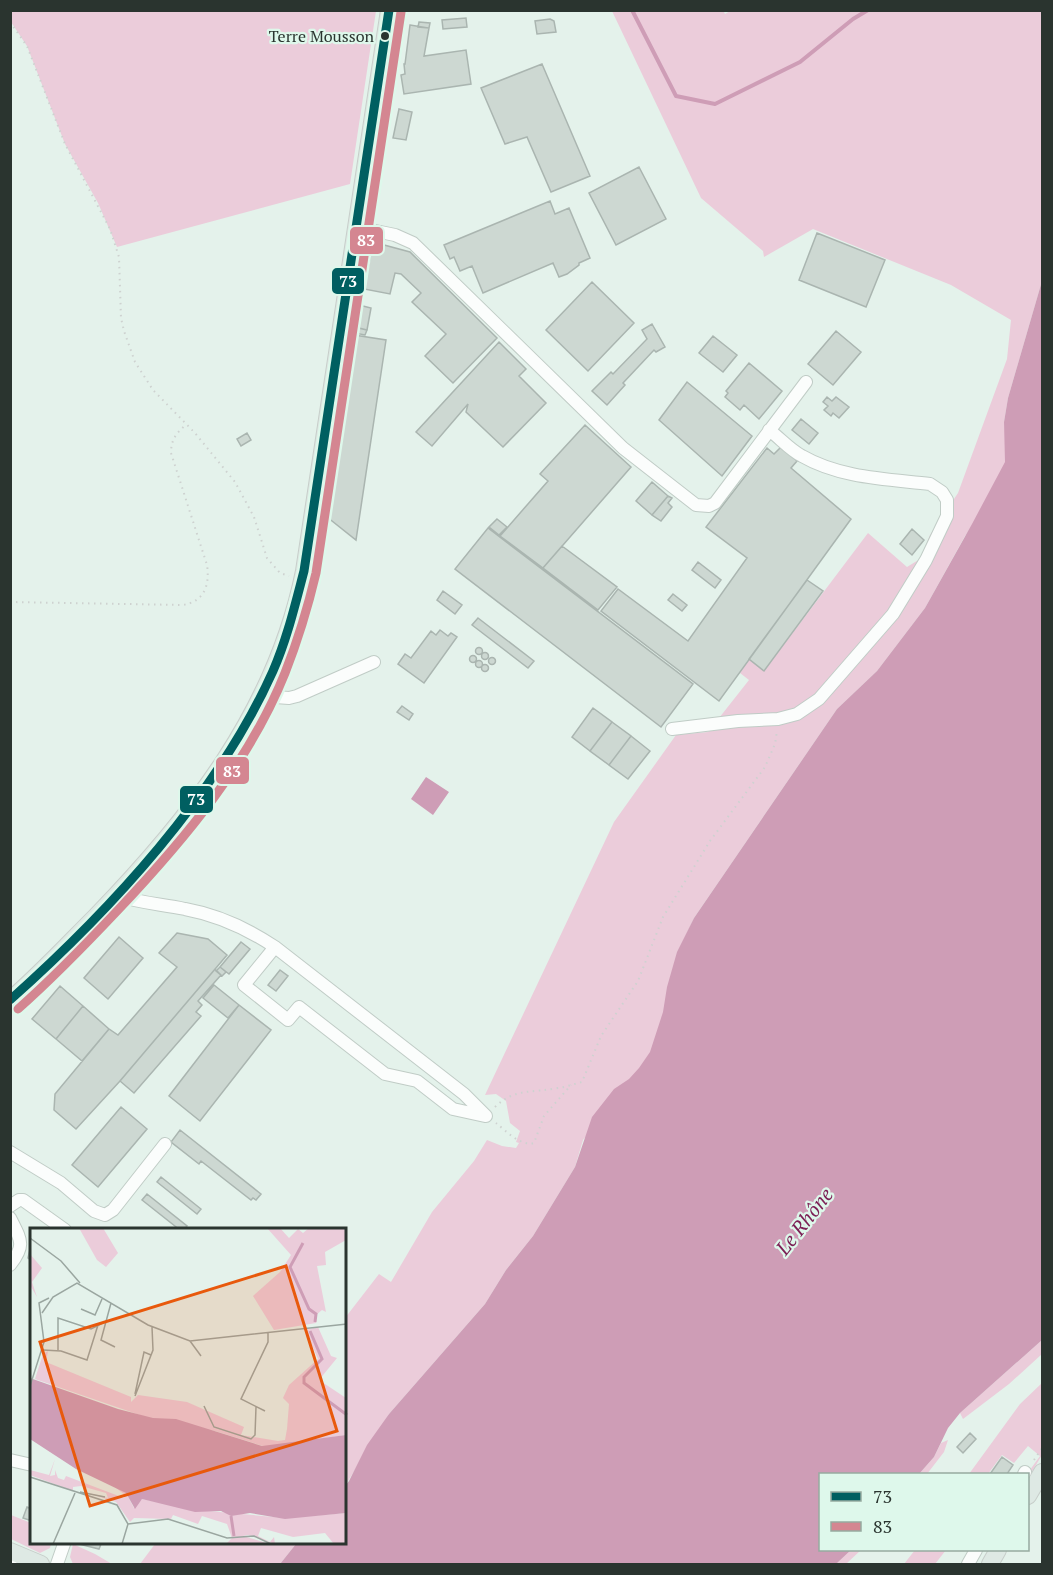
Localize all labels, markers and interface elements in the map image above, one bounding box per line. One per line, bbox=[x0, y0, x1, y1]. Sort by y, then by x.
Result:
place label: Terre Mousson bbox=[269, 25, 374, 47]
marker: Terre Mousson bbox=[379, 30, 391, 42]
line badge: 83 bbox=[349, 226, 384, 255]
text: 83 bbox=[357, 229, 375, 251]
line badge: 73 bbox=[331, 267, 365, 295]
text: 73 bbox=[339, 270, 357, 292]
line badge: 83 bbox=[215, 756, 250, 785]
text: 83 bbox=[223, 760, 241, 782]
line badge: 73 bbox=[179, 785, 214, 814]
text: 73 bbox=[187, 788, 205, 810]
water label: Le Rhône bbox=[769, 1182, 839, 1261]
inset map bbox=[30, 1228, 346, 1545]
legend bbox=[819, 1473, 1029, 1551]
text: 73 bbox=[873, 1484, 892, 1508]
text: 83 bbox=[873, 1514, 892, 1538]

